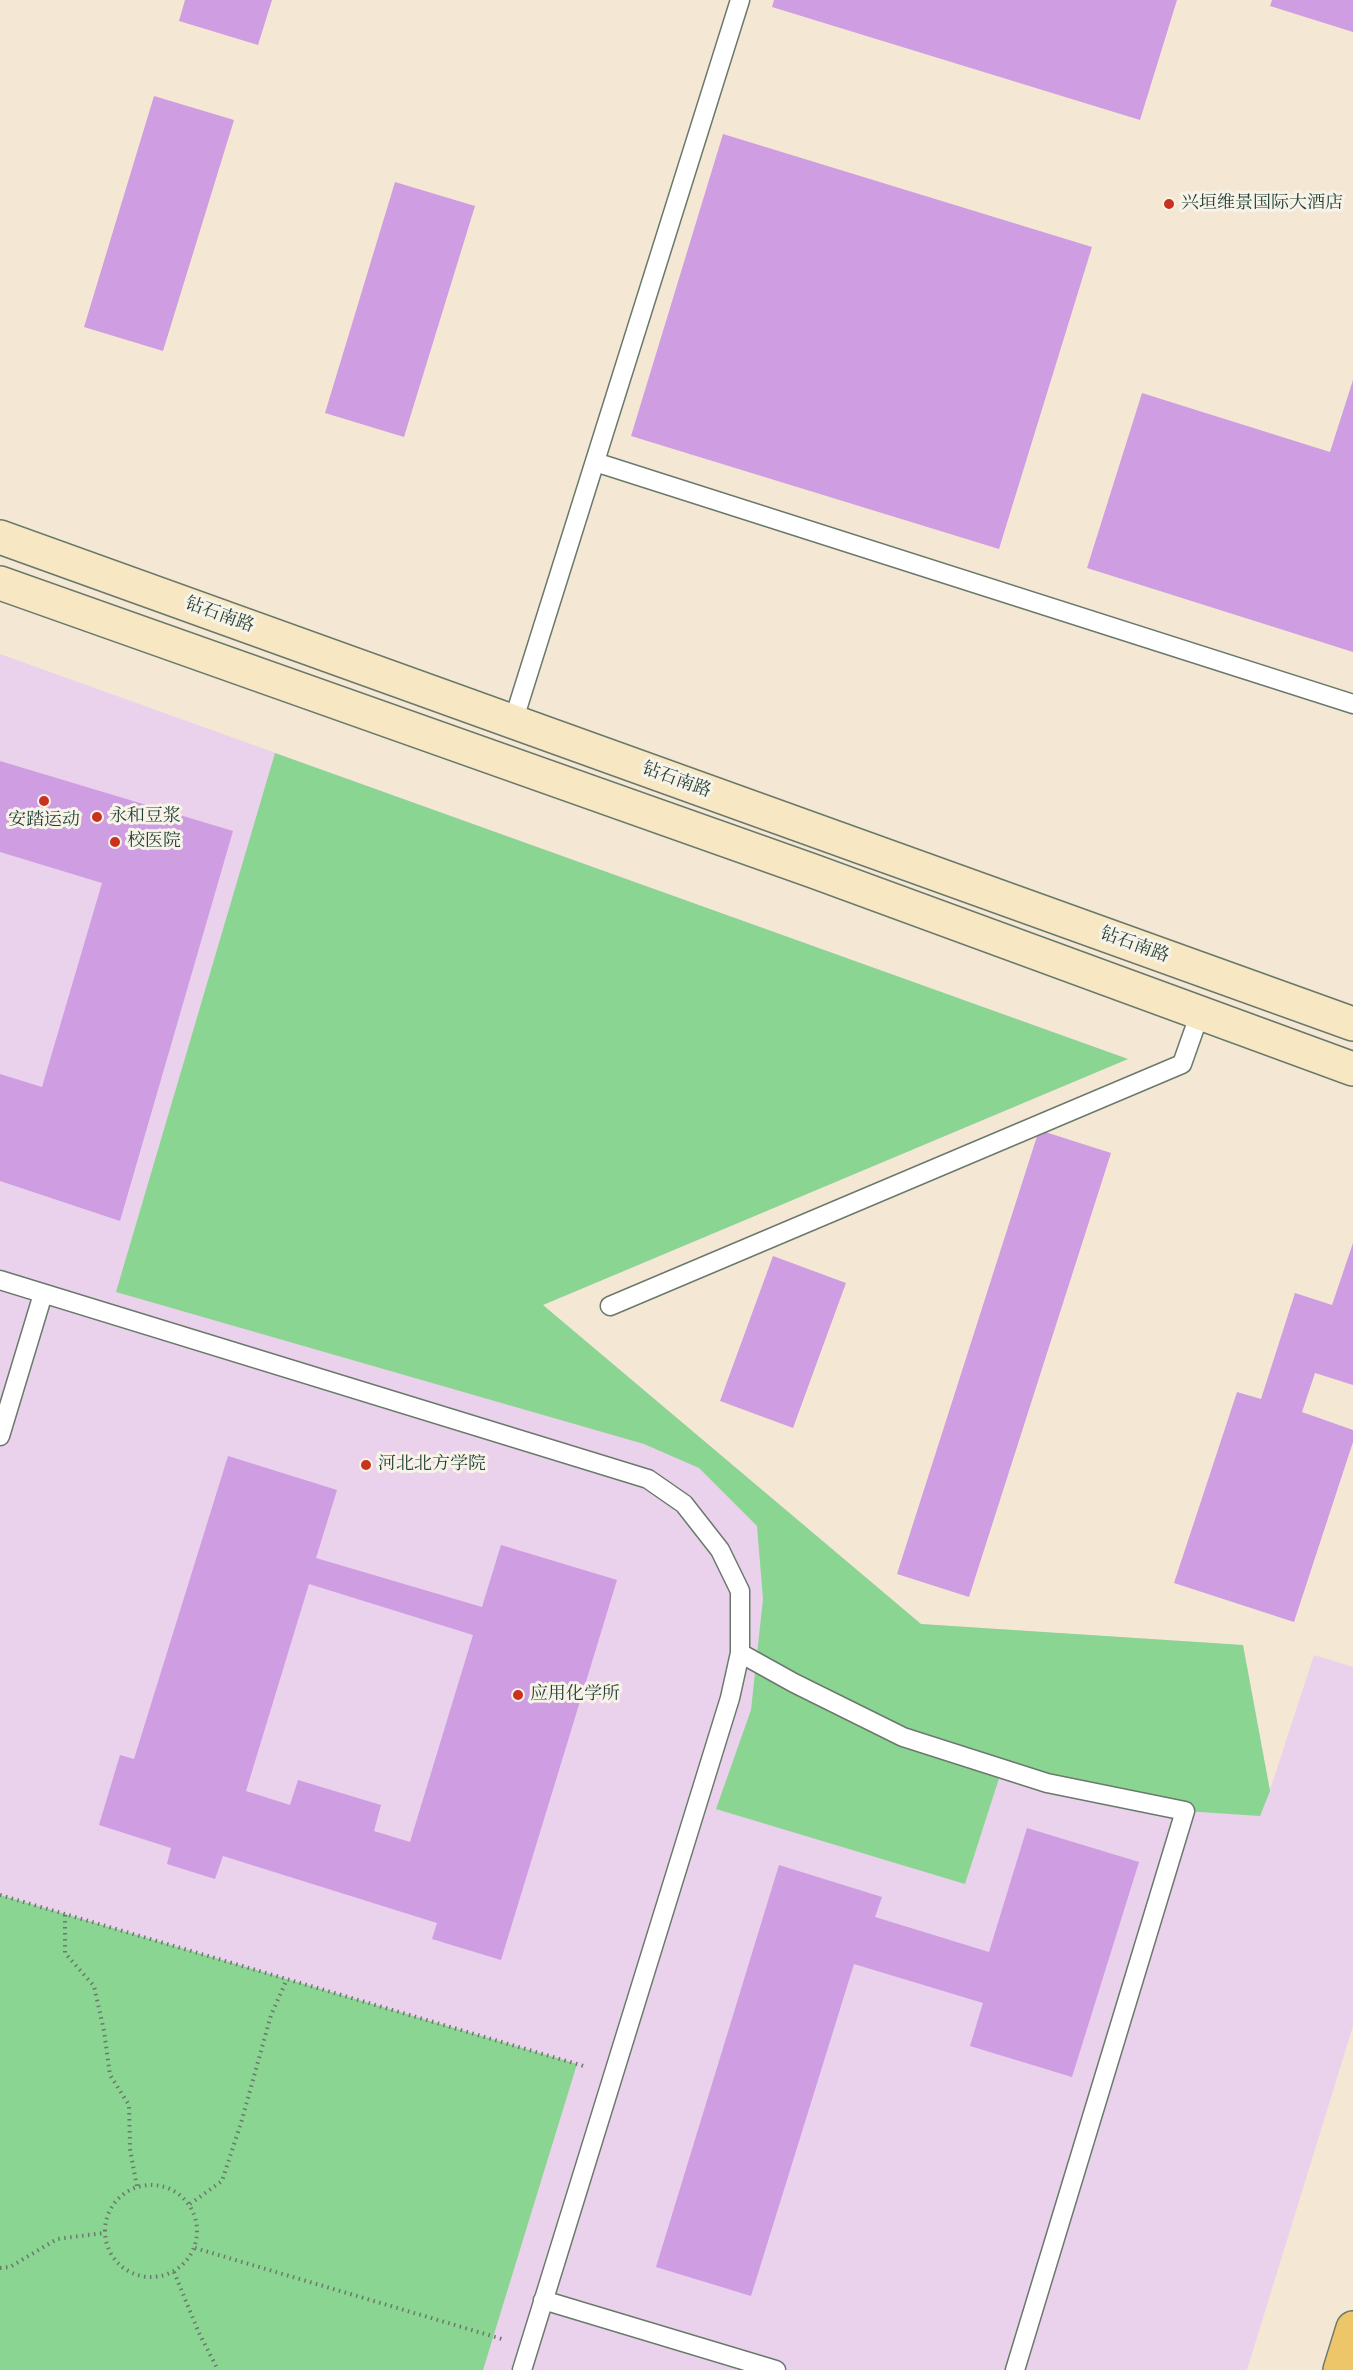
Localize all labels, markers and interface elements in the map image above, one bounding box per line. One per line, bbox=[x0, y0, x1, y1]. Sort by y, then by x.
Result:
place label: 兴垣维景国际大酒店 bbox=[1181, 193, 1343, 215]
marker: 兴垣维景国际大酒店 bbox=[1162, 197, 1176, 211]
street label: 钻石南路 bbox=[181, 594, 257, 638]
street label: 钻石南路 bbox=[638, 759, 714, 803]
marker: 安踏运动 bbox=[37, 794, 51, 808]
place label: 永和豆浆 bbox=[109, 806, 181, 828]
place label: 安踏运动 bbox=[8, 810, 80, 832]
marker: 永和豆浆 bbox=[90, 810, 104, 824]
place label: 校医院 bbox=[127, 831, 181, 853]
marker: 校医院 bbox=[108, 835, 122, 849]
street label: 钻石南路 bbox=[1096, 924, 1172, 968]
place label: 河北北方学院 bbox=[378, 1454, 486, 1476]
marker: 河北北方学院 bbox=[359, 1458, 373, 1472]
place label: 应用化学所 bbox=[530, 1684, 620, 1706]
marker: 应用化学所 bbox=[511, 1688, 525, 1702]

